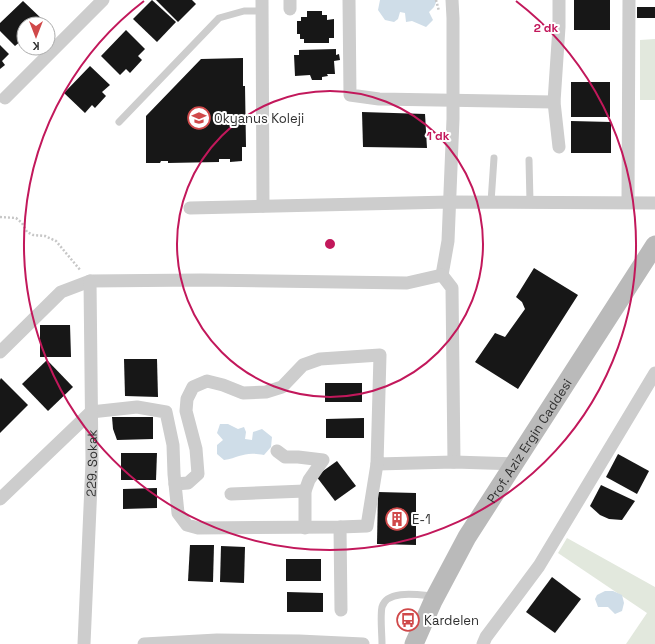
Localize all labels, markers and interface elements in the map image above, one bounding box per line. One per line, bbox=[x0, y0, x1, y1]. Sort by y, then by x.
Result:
north arrow bbox=[16, 16, 56, 56]
text: 2 dk bbox=[534, 20, 559, 36]
text: K bbox=[32, 39, 39, 53]
school or university icon: Okyanus Koleji bbox=[186, 105, 212, 131]
place label: Okyanus Koleji bbox=[214, 110, 304, 127]
text: 1 dk bbox=[427, 128, 450, 144]
centre of rings bbox=[323, 237, 337, 251]
street label: Prof. Aziz Ergin Caddesi bbox=[483, 376, 576, 506]
street label: 229. Sokak bbox=[82, 430, 101, 497]
building icon: E-1 bbox=[384, 506, 410, 532]
place label: E-1 bbox=[412, 511, 431, 528]
bus stop icon: Kardelen bbox=[395, 607, 421, 633]
place label: Kardelen bbox=[424, 612, 479, 629]

